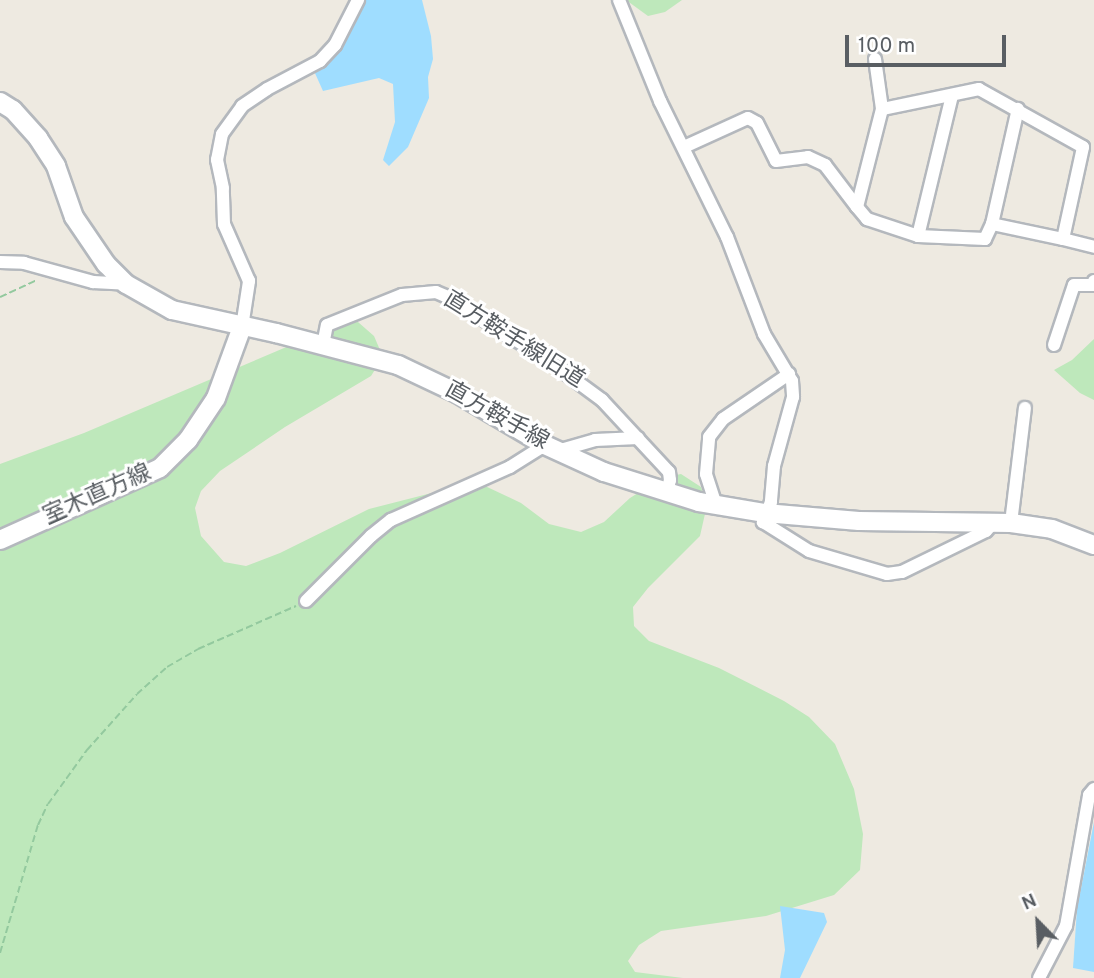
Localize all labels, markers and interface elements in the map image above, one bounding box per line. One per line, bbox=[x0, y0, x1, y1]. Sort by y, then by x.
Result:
scale bar bbox=[849, 21, 1010, 65]
text: 100 m bbox=[858, 33, 915, 60]
street label: 直方鞍手線旧道 bbox=[437, 287, 589, 395]
street label: 直方鞍手線 bbox=[439, 377, 553, 457]
street label: 室木直方線 bbox=[40, 460, 156, 532]
north arrow bbox=[1003, 887, 1073, 957]
text: N bbox=[1018, 889, 1041, 917]

